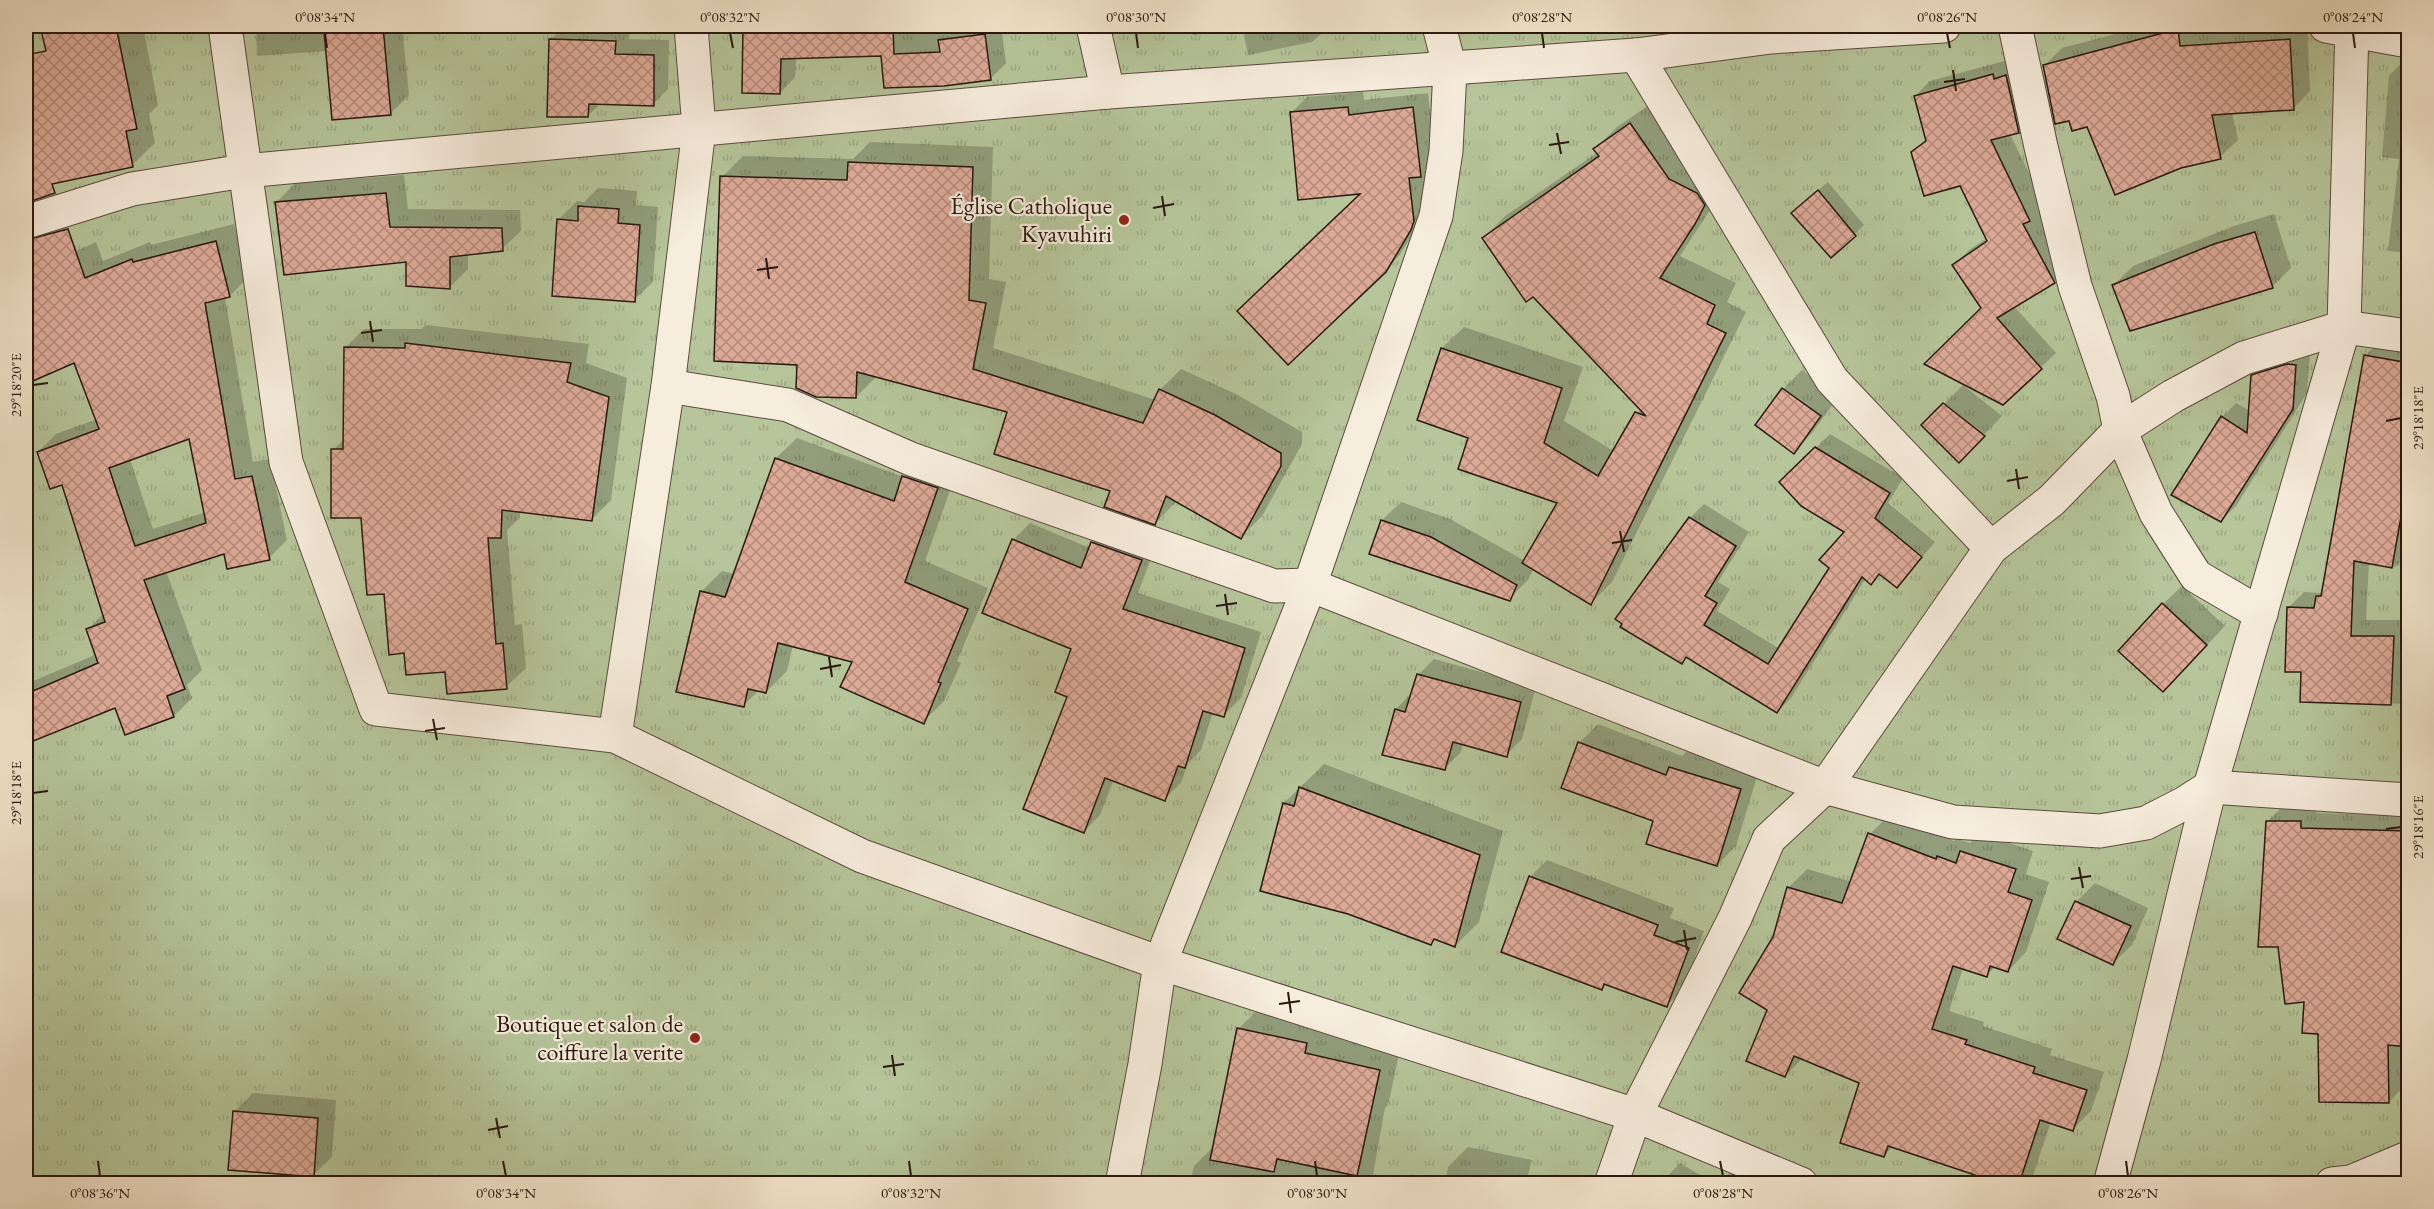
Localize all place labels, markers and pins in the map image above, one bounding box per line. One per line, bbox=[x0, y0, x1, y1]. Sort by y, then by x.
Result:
place label: Église Catholique Kyavuhiri bbox=[950, 190, 1112, 249]
marker: Église Catholique Kyavuhiri bbox=[1117, 213, 1131, 227]
place label: Boutique et salon de coiffure la verite bbox=[496, 1008, 683, 1067]
marker: Boutique et salon de coiffure la verite bbox=[688, 1031, 702, 1045]

